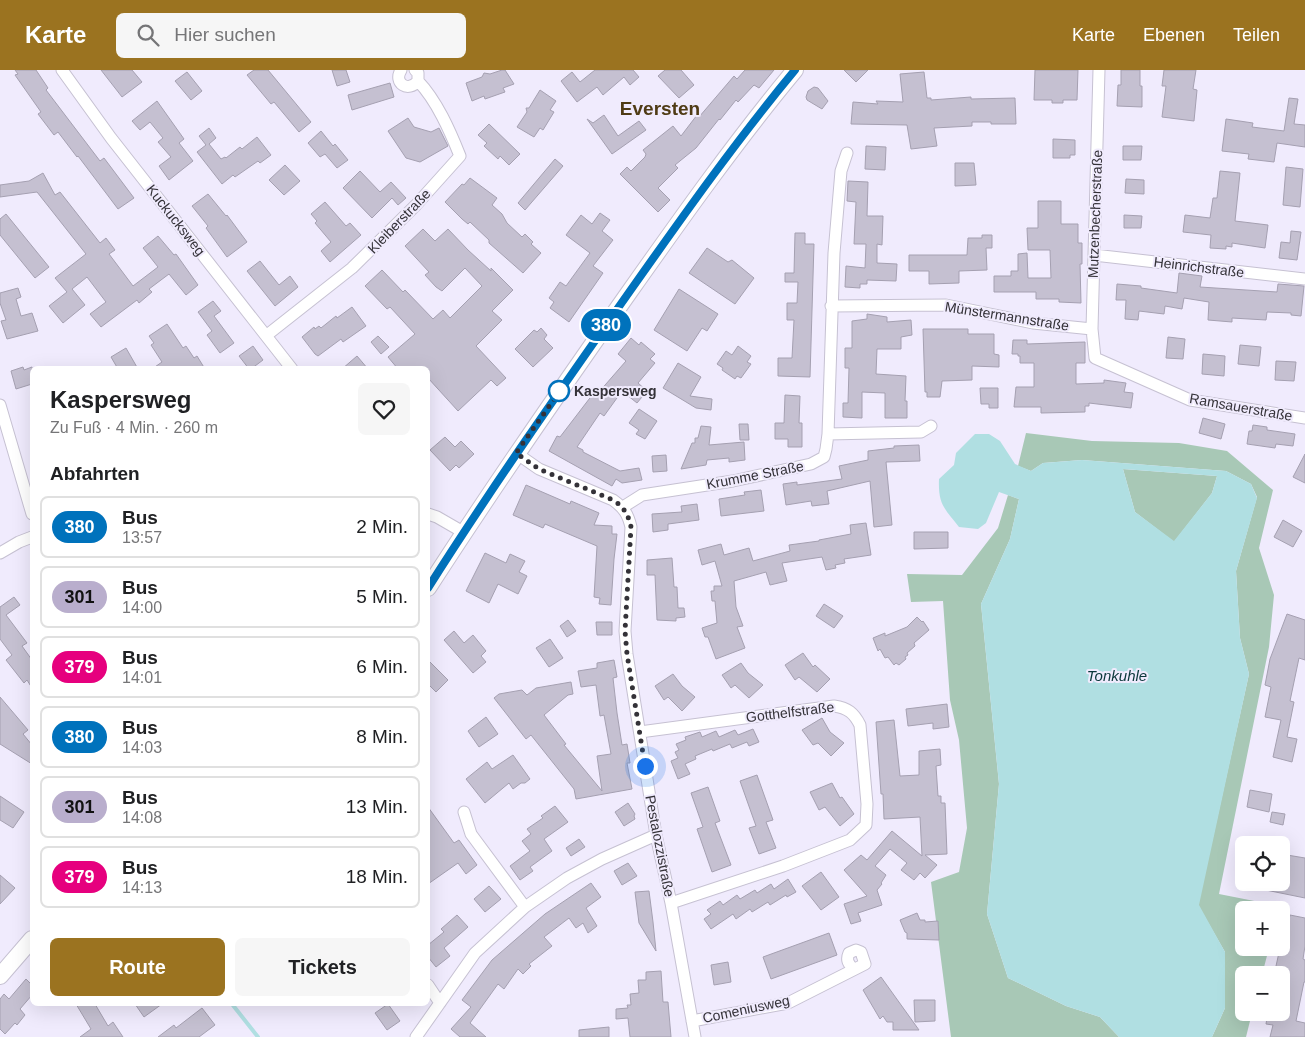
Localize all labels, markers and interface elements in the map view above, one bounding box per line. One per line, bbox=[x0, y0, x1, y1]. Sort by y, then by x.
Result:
search box bbox=[116, 13, 466, 58]
text: Karte bbox=[25, 21, 86, 48]
icon: search bbox=[134, 21, 162, 49]
text: Hier suchen bbox=[174, 24, 276, 45]
text: Karte bbox=[1072, 25, 1115, 45]
text: Ebenen bbox=[1143, 25, 1205, 45]
text: Teilen bbox=[1233, 25, 1280, 45]
district label: Eversten bbox=[620, 98, 700, 119]
street label: Mutzenbecherstraße bbox=[1085, 149, 1105, 278]
street label: Kuckucksweg bbox=[143, 181, 209, 259]
street label: Kleiberstraße bbox=[364, 185, 434, 257]
street label: Heinrichstraße bbox=[1153, 254, 1245, 281]
street label: Münstermannstraße bbox=[944, 298, 1070, 334]
line badge: 380 bbox=[577, 309, 635, 341]
text: 380 bbox=[591, 315, 621, 335]
marker: Kaspersweg bbox=[548, 380, 570, 402]
button: heart bbox=[358, 383, 410, 435]
place label: Kaspersweg bbox=[574, 383, 656, 399]
text: Kaspersweg bbox=[50, 386, 191, 413]
street label: Ramsauerstraße bbox=[1188, 390, 1294, 424]
text: Zu Fuß · 4 Min. · 260 m bbox=[50, 419, 218, 436]
street label: Krumme Straße bbox=[705, 458, 805, 492]
text: Abfahrten bbox=[50, 463, 140, 484]
text: Bus bbox=[122, 507, 158, 528]
text: 2 Min. bbox=[356, 516, 408, 537]
text: 380 bbox=[64, 517, 95, 537]
text: 13:57 bbox=[122, 529, 162, 546]
text: Bus bbox=[122, 577, 158, 598]
text: 5 Min. bbox=[356, 586, 408, 607]
text: 301 bbox=[64, 587, 95, 607]
text: 14:00 bbox=[122, 599, 162, 616]
text: Bus bbox=[122, 647, 158, 668]
text: 6 Min. bbox=[356, 656, 408, 677]
text: 379 bbox=[64, 657, 95, 677]
water label: Tonkuhle bbox=[1087, 667, 1147, 684]
text: 14:01 bbox=[122, 669, 162, 686]
street label: Gotthelfstraße bbox=[745, 699, 835, 725]
text: Bus bbox=[122, 717, 158, 738]
text: 8 Min. bbox=[356, 726, 408, 747]
text: 380 bbox=[64, 727, 95, 747]
text: 14:03 bbox=[122, 739, 162, 756]
your location bbox=[633, 754, 658, 779]
text: Bus bbox=[122, 787, 158, 808]
street label: Pestalozzistraße bbox=[642, 794, 678, 899]
text: 13 Min. bbox=[346, 796, 408, 817]
text: 301 bbox=[64, 797, 95, 817]
text: 14:08 bbox=[122, 809, 162, 826]
map controls bbox=[1235, 836, 1290, 1021]
button: locate bbox=[1235, 836, 1290, 891]
text: Bus bbox=[122, 857, 158, 878]
text: 18 Min. bbox=[346, 866, 408, 887]
text: 379 bbox=[64, 867, 95, 887]
text: 14:13 bbox=[122, 879, 162, 896]
button: + bbox=[1235, 901, 1290, 956]
button: Route bbox=[50, 938, 225, 996]
button: Tickets bbox=[235, 938, 410, 996]
button: − bbox=[1235, 966, 1290, 1021]
street label: Comeniusweg bbox=[701, 992, 791, 1026]

